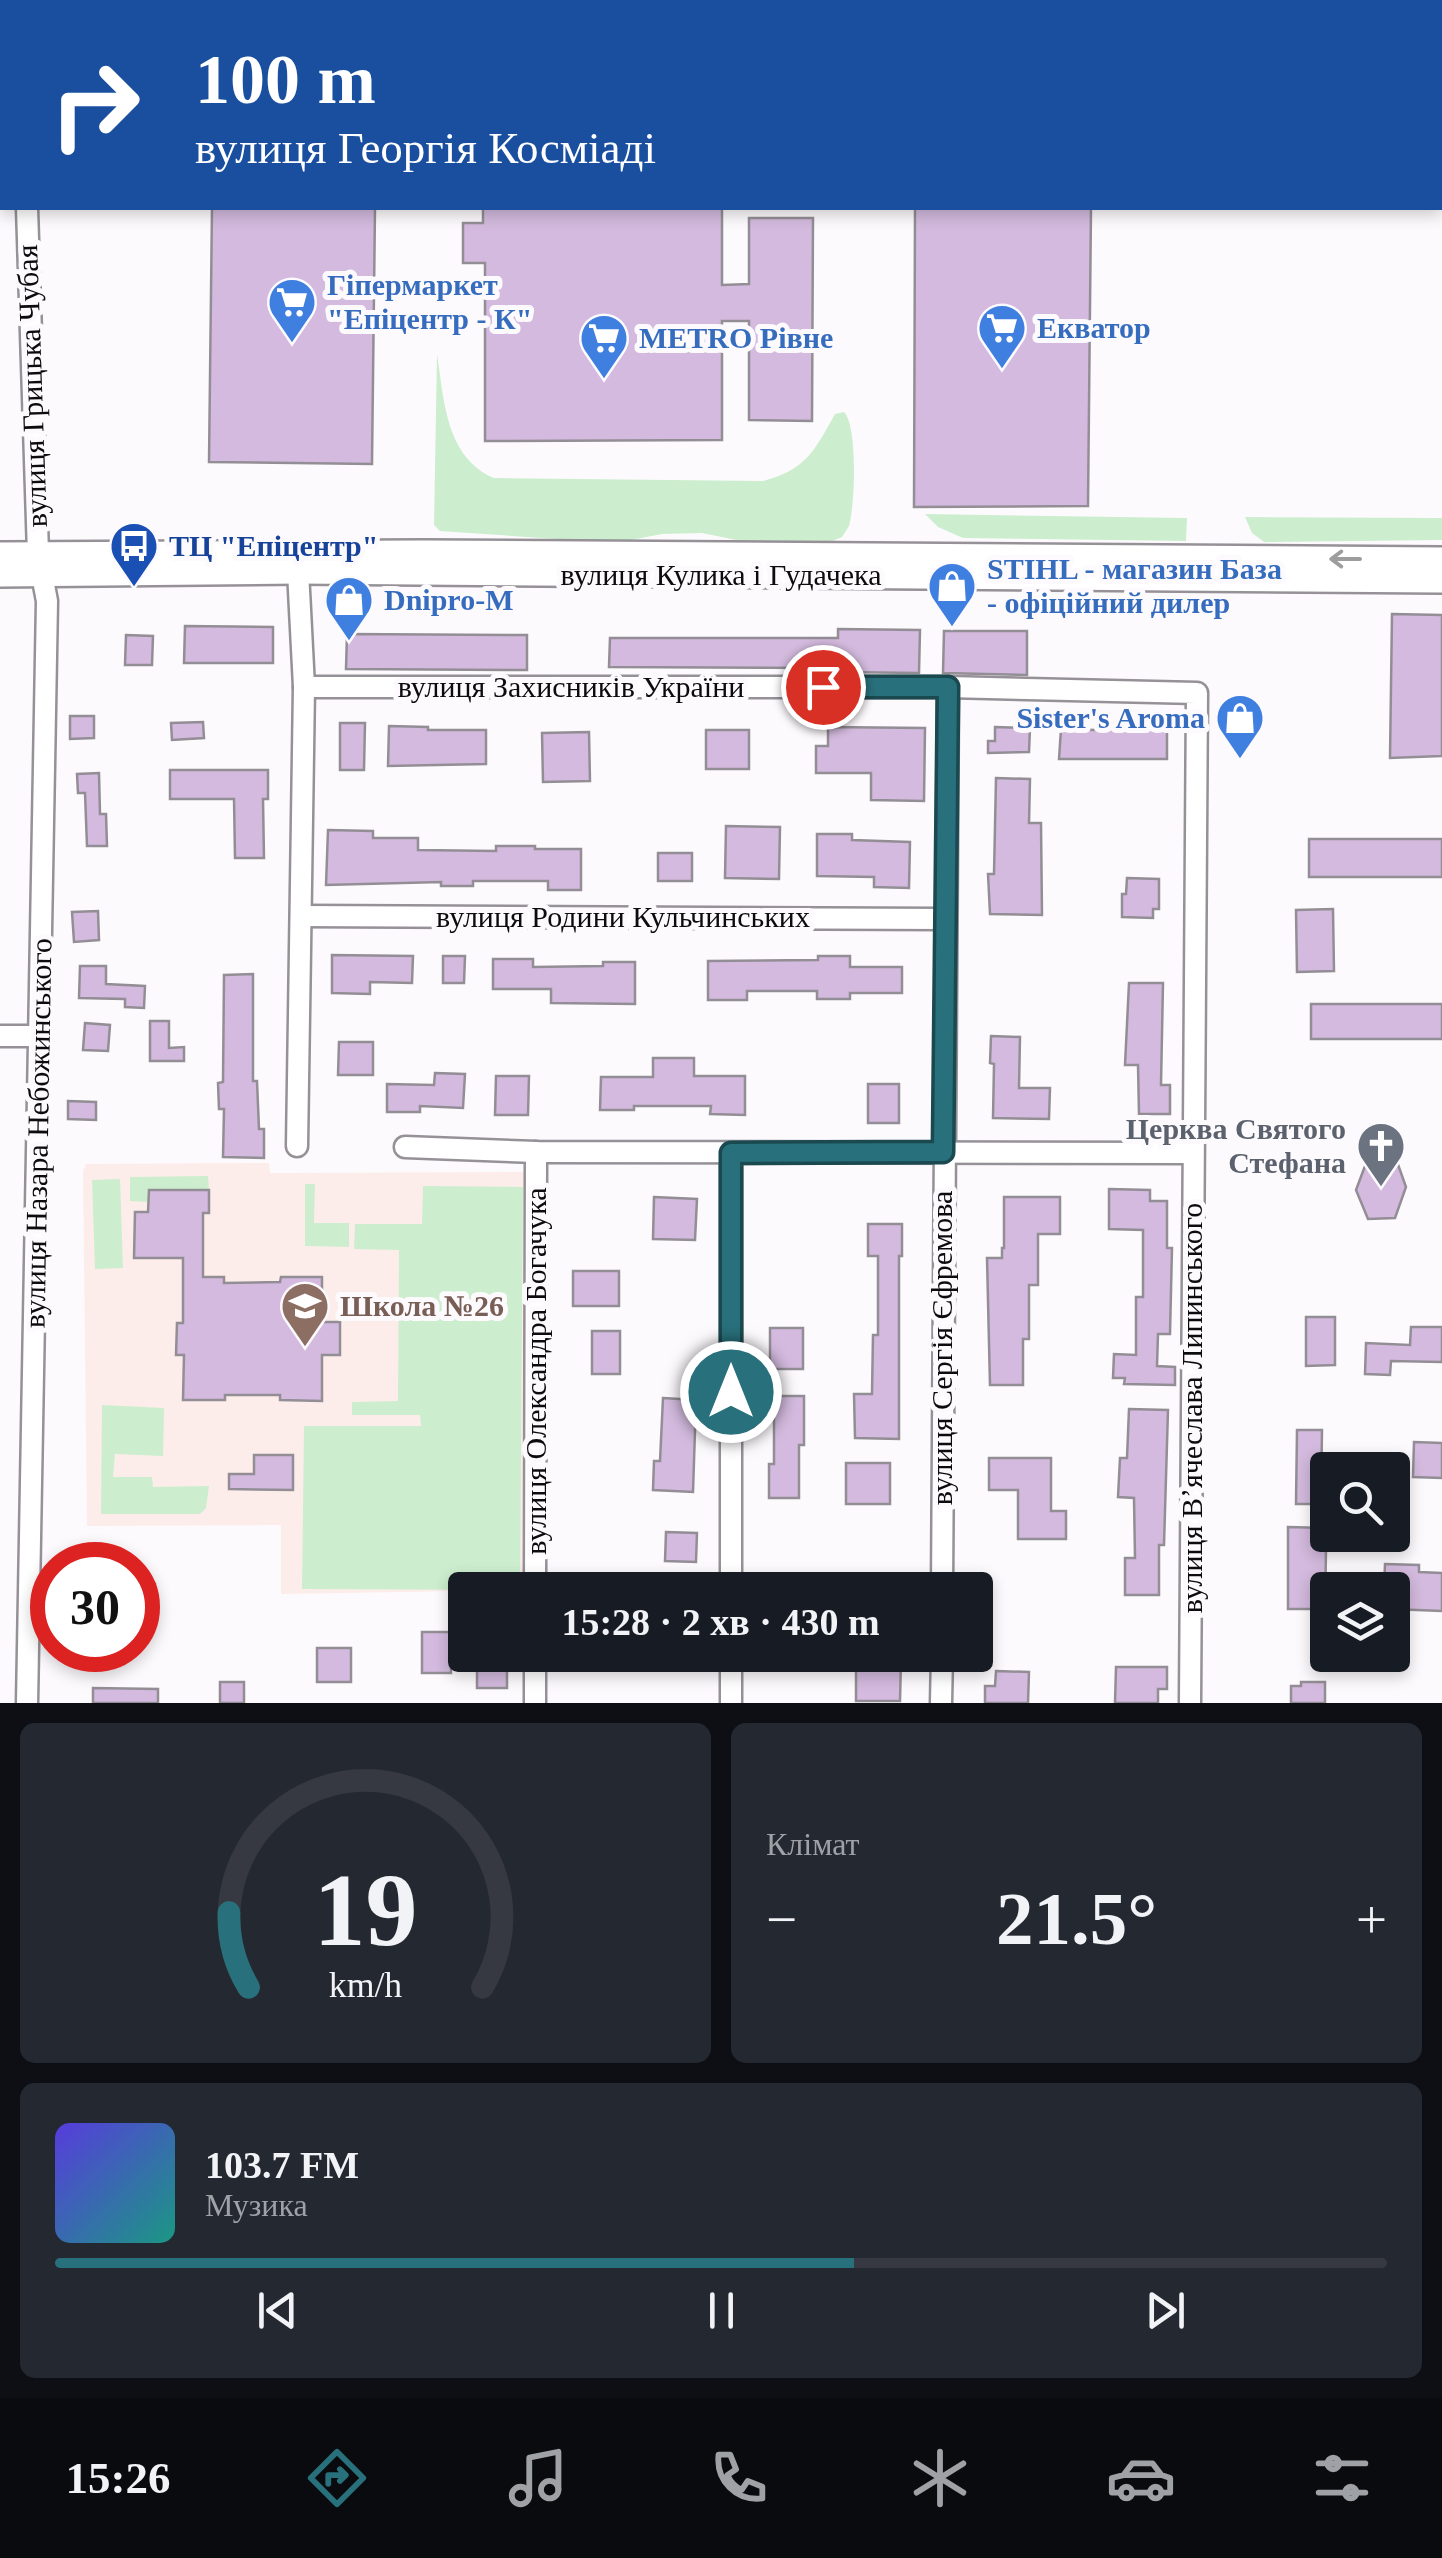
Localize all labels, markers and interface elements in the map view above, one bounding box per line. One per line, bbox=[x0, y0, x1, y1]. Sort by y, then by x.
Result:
icon: right bbox=[30, 40, 160, 170]
text: 100 m bbox=[195, 41, 376, 118]
text: вулиця Георгія Косміаді bbox=[195, 123, 656, 173]
street label: вулиця Грицька Чубая bbox=[10, 244, 53, 528]
place label: Гіпермаркет "Епіцентр - К" bbox=[327, 268, 532, 335]
supermarket icon: Гіпермаркет "Епіцентр - К" bbox=[266, 276, 318, 344]
supermarket icon: Екватор bbox=[976, 302, 1028, 370]
place label: Екватор bbox=[1037, 311, 1151, 344]
supermarket icon: METRO Рівне bbox=[578, 312, 630, 380]
place label: METRO Рівне bbox=[639, 321, 833, 354]
bus stop icon: ТЦ "Епіцентр" bbox=[108, 520, 160, 588]
place label: ТЦ "Епіцентр" bbox=[169, 529, 378, 562]
one-way arrow bbox=[1329, 550, 1362, 568]
place label: STIHL - магазин База - офіційний дилер bbox=[987, 552, 1282, 619]
street label: вулиця Кулика і Гудачека bbox=[561, 558, 881, 591]
shop icon: STIHL - магазин База - офіційний дилер bbox=[926, 560, 978, 628]
shop icon: Dnipro-M bbox=[323, 574, 375, 642]
place label: Dnipro-M bbox=[384, 583, 513, 616]
pin bbox=[781, 645, 866, 730]
icon: arrive bbox=[796, 660, 851, 715]
street label: вулиця Захисників України bbox=[398, 670, 744, 703]
shop icon: Sister's Aroma bbox=[1214, 692, 1266, 760]
place label: Sister's Aroma bbox=[1016, 701, 1205, 734]
street label: вулиця Родини Кульчинських bbox=[436, 900, 810, 933]
street label: вулиця Назара Небожинського bbox=[18, 938, 57, 1328]
place label: Церква Святого Стефана bbox=[1126, 1112, 1346, 1179]
church icon: Церква Святого Стефана bbox=[1355, 1120, 1407, 1188]
street label: вулиця Олександра Богачука bbox=[519, 1187, 552, 1555]
street label: вулиця Сергія Єфремова bbox=[925, 1191, 958, 1505]
street label: вулиця Вʼячеслава Липинського bbox=[1175, 1203, 1208, 1613]
school or university icon: Школа №26 bbox=[279, 1280, 331, 1348]
place label: Школа №26 bbox=[340, 1289, 504, 1322]
position arrow bbox=[679, 1340, 783, 1444]
map controls bbox=[1310, 1452, 1410, 1672]
button: search bbox=[1310, 1452, 1410, 1552]
speed limit sign: 30 bbox=[30, 1542, 160, 1672]
button: layers bbox=[1310, 1572, 1410, 1672]
text: 15:28 · 2 хв · 430 m bbox=[561, 1601, 880, 1643]
text: Клімат bbox=[766, 1826, 860, 1862]
text: 19 bbox=[314, 1852, 418, 1967]
text: 21.5° bbox=[996, 1877, 1157, 1960]
text: − bbox=[766, 1889, 797, 1950]
text: + bbox=[1356, 1889, 1387, 1950]
text: km/h bbox=[329, 1965, 402, 2005]
text: 103.7 FM bbox=[205, 2144, 359, 2186]
text: Музика bbox=[205, 2187, 308, 2223]
icon: previous bbox=[250, 2283, 305, 2338]
icon: pause bbox=[694, 2283, 749, 2338]
icon: next bbox=[1138, 2283, 1193, 2338]
icon: directions bbox=[302, 2443, 372, 2513]
icon: music bbox=[503, 2443, 573, 2513]
icon: phone bbox=[704, 2443, 774, 2513]
icon: climate bbox=[905, 2443, 975, 2513]
icon: car bbox=[1106, 2443, 1176, 2513]
icon: filters bbox=[1307, 2443, 1377, 2513]
text: 15:26 bbox=[66, 2453, 171, 2503]

